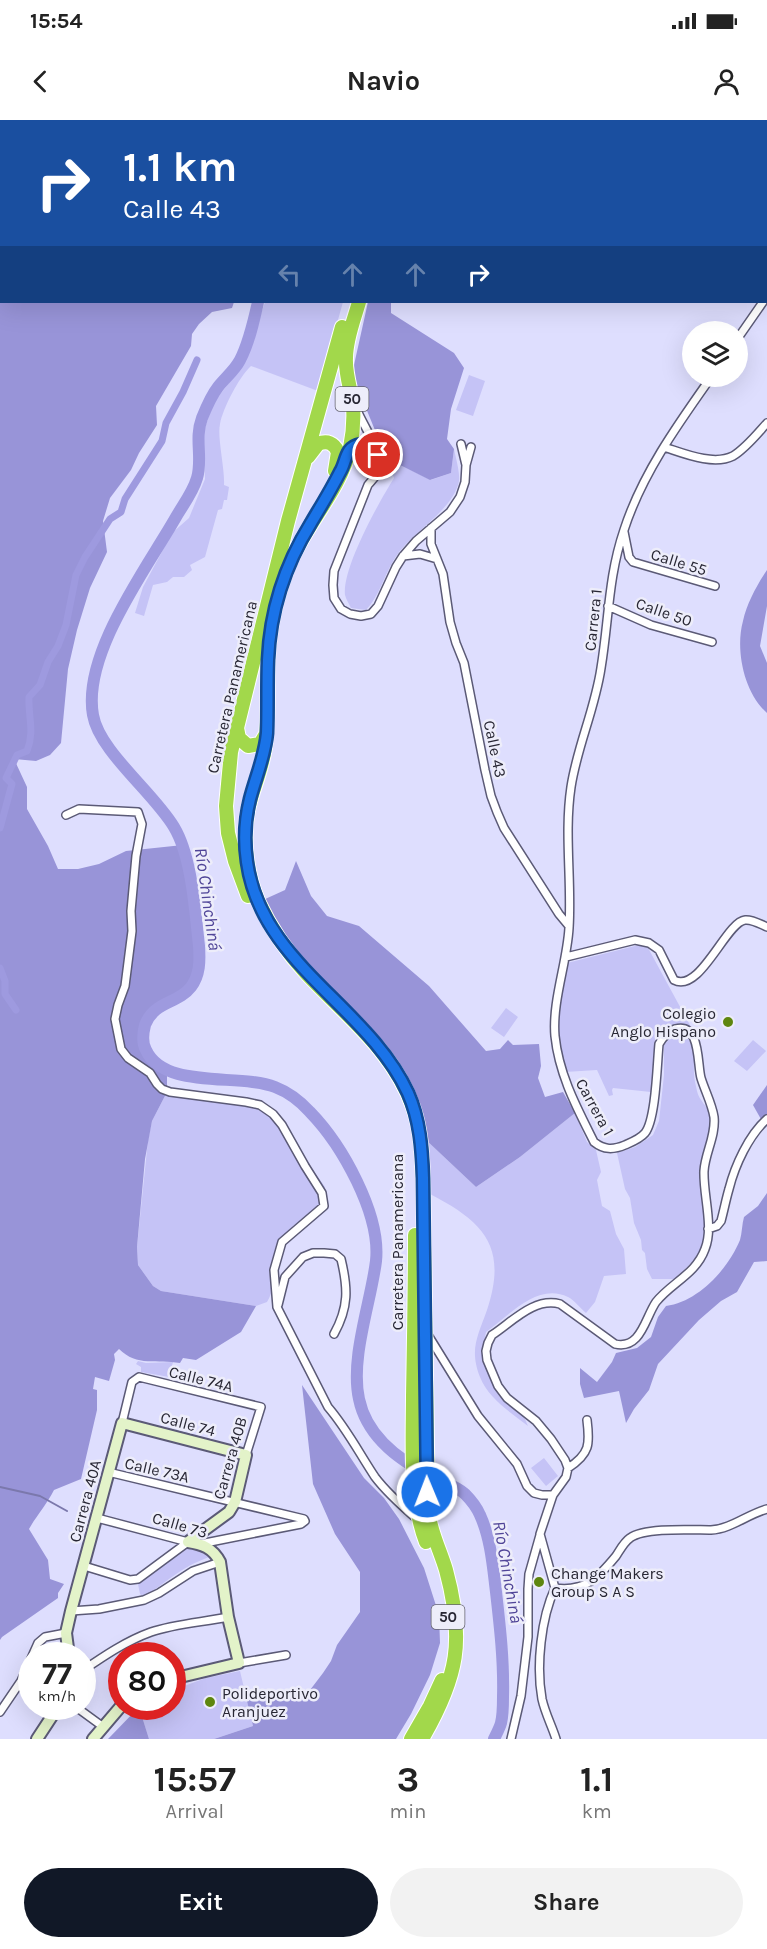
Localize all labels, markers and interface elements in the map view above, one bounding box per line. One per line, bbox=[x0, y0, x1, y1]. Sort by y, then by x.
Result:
text: 15:54 bbox=[30, 8, 82, 34]
icon: back bbox=[24, 65, 57, 98]
text: Navio bbox=[347, 65, 420, 97]
icon: person bbox=[710, 65, 743, 98]
text: 1.1 km bbox=[123, 142, 237, 192]
icon: right bbox=[24, 144, 102, 222]
text: Calle 43 bbox=[123, 193, 221, 225]
icon: left bbox=[273, 258, 306, 291]
icon: ahead bbox=[336, 258, 369, 291]
icon: ahead bbox=[399, 258, 432, 291]
icon: right bbox=[462, 258, 495, 291]
map controls bbox=[682, 321, 748, 387]
button: layers bbox=[682, 321, 748, 387]
road number: 50 bbox=[336, 387, 368, 411]
pin bbox=[352, 429, 403, 480]
icon: arrive bbox=[361, 438, 394, 471]
street label: Calle 55 bbox=[649, 544, 709, 580]
street label: Carrera 1 bbox=[580, 588, 606, 652]
street label: Calle 50 bbox=[633, 594, 695, 630]
street label: Carretera Panamericana bbox=[203, 599, 261, 775]
street label: Calle 43 bbox=[480, 719, 510, 779]
water label: Río Chinchiná bbox=[190, 846, 226, 952]
place label: Colegio Anglo Hispano bbox=[611, 1004, 716, 1041]
marker: Colegio Anglo Hispano bbox=[721, 1015, 735, 1029]
street label: Carrera 1 bbox=[572, 1075, 618, 1139]
street label: Carretera Panamericana bbox=[388, 1154, 407, 1330]
street label: Calle 74A bbox=[167, 1362, 235, 1396]
street label: Calle 74 bbox=[158, 1408, 218, 1440]
street label: Carrera 40B bbox=[209, 1414, 251, 1502]
street label: Calle 73A bbox=[123, 1453, 191, 1487]
street label: Carrera 40A bbox=[65, 1458, 105, 1544]
position arrow bbox=[395, 1460, 459, 1524]
street label: Calle 73 bbox=[150, 1508, 210, 1542]
water label: Río Chinchiná bbox=[488, 1519, 528, 1625]
place label: Change Makers Group S A S bbox=[551, 1564, 664, 1601]
marker: Change Makers Group S A S bbox=[532, 1575, 546, 1589]
road number: 50 bbox=[432, 1605, 464, 1629]
speed limit sign: 80 bbox=[108, 1642, 186, 1720]
text: 77 bbox=[42, 1656, 72, 1692]
place label: Polideportivo Aranjuez bbox=[222, 1684, 318, 1721]
text: km/h bbox=[38, 1687, 76, 1705]
marker: Polideportivo Aranjuez bbox=[203, 1695, 217, 1709]
text: 15:57 bbox=[154, 1758, 236, 1800]
text: 3 bbox=[397, 1758, 419, 1800]
text: 1.1 bbox=[580, 1758, 613, 1800]
text: Arrival bbox=[166, 1800, 224, 1823]
text: min bbox=[390, 1800, 426, 1823]
text: km bbox=[582, 1800, 612, 1823]
button: Exit bbox=[24, 1868, 378, 1937]
button: Share bbox=[390, 1868, 743, 1937]

